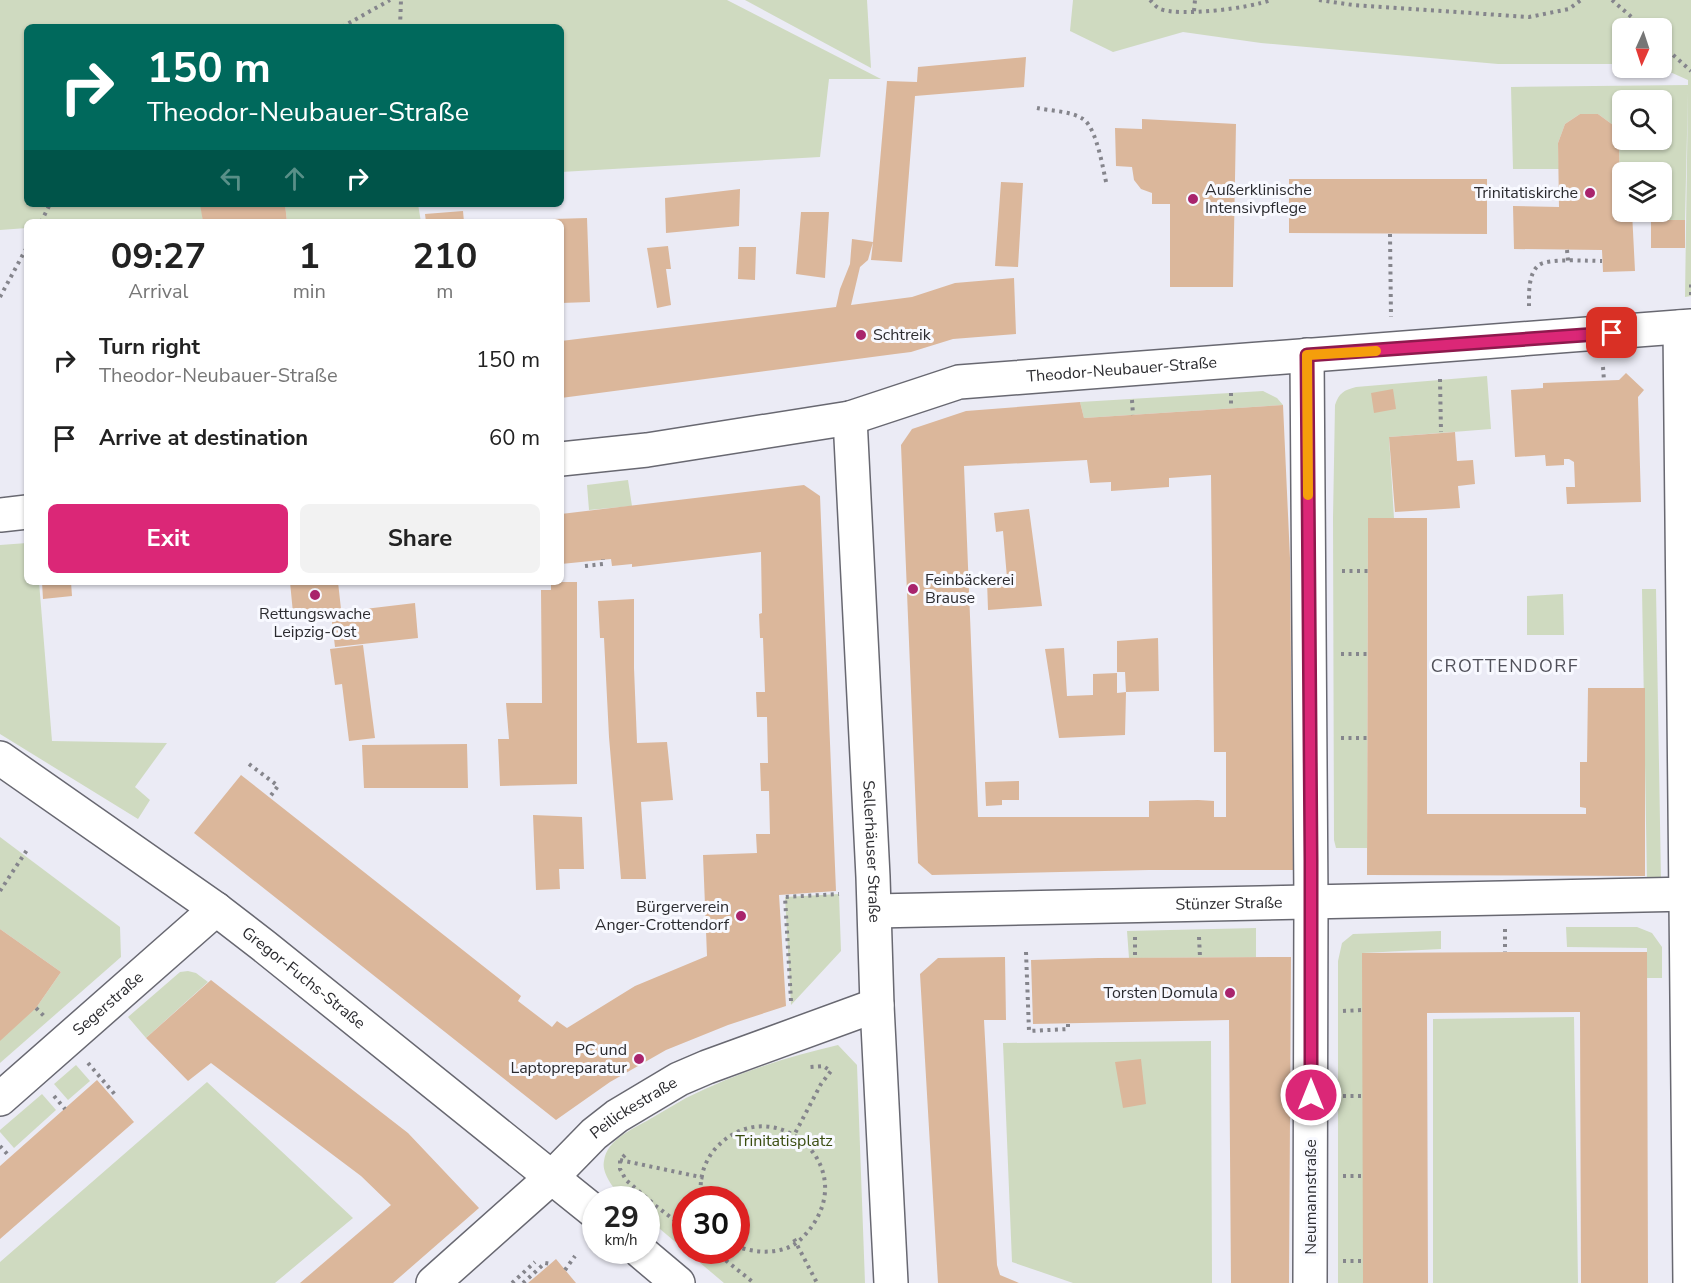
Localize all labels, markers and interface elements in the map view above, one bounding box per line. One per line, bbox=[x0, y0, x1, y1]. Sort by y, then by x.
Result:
north arrow bbox=[1612, 18, 1672, 78]
map controls bbox=[1612, 18, 1672, 222]
text: 150 m bbox=[147, 40, 271, 97]
icon: right bbox=[48, 48, 126, 126]
button: search bbox=[1612, 90, 1672, 150]
text: Theodor-Neubauer-Straße bbox=[147, 94, 469, 131]
icon: left bbox=[215, 162, 248, 195]
icon: ahead bbox=[278, 162, 311, 195]
icon: right bbox=[341, 162, 374, 195]
button: layers bbox=[1612, 162, 1672, 222]
place label: Außerklinische Intensivpflege bbox=[1205, 179, 1312, 219]
place label: Trinitatiskirche bbox=[1474, 182, 1578, 204]
marker: Trinitatiskirche bbox=[1583, 186, 1597, 200]
marker: Außerklinische Intensivpflege bbox=[1186, 192, 1200, 206]
text: 09:27 bbox=[111, 232, 206, 281]
text: 1 bbox=[298, 232, 320, 281]
text: 210 bbox=[412, 232, 477, 281]
text: Arrival bbox=[128, 278, 188, 305]
text: min bbox=[293, 278, 326, 305]
text: m bbox=[436, 278, 453, 305]
pin bbox=[1586, 307, 1637, 358]
icon: arrive bbox=[1595, 316, 1628, 349]
place label: Schtreik bbox=[873, 324, 932, 346]
marker: Schtreik bbox=[854, 328, 868, 342]
text: Turn right bbox=[99, 332, 200, 362]
icon: right bbox=[48, 344, 81, 377]
text: 150 m bbox=[476, 345, 540, 375]
street label: Theodor-Neubauer-Straße bbox=[1026, 351, 1218, 388]
text: Theodor-Neubauer-Straße bbox=[99, 362, 338, 389]
icon: arrive bbox=[48, 422, 81, 455]
text: Arrive at destination bbox=[99, 423, 308, 453]
text: 60 m bbox=[489, 423, 540, 453]
button: Exit bbox=[48, 504, 288, 573]
button: Share bbox=[300, 504, 540, 573]
place label: Feinbäckerei Brause bbox=[925, 569, 1014, 609]
marker: Feinbäckerei Brause bbox=[906, 582, 920, 596]
marker: Rettungswache Leipzig-Ost bbox=[308, 588, 322, 602]
place label: Rettungswache Leipzig-Ost bbox=[259, 603, 371, 643]
district label: CROTTENDORF bbox=[1431, 654, 1579, 678]
street label: Sellerhäuser Straße bbox=[857, 780, 885, 923]
street label: Stünzer Straße bbox=[1175, 892, 1283, 916]
place label: Bürgerverein Anger-Crottendorf bbox=[595, 896, 730, 936]
marker: Bürgerverein Anger-Crottendorf bbox=[734, 909, 748, 923]
street label: Gregor-Fuchs-Straße bbox=[237, 922, 370, 1034]
street label: Segerstraße bbox=[68, 967, 148, 1041]
place label: Torsten Domula bbox=[1104, 982, 1218, 1004]
marker: Torsten Domula bbox=[1223, 986, 1237, 1000]
place label: PC und Laptopreparatur bbox=[510, 1039, 627, 1079]
marker: PC und Laptopreparatur bbox=[632, 1052, 646, 1066]
position arrow bbox=[1279, 1063, 1343, 1127]
street label: Peilickestraße bbox=[585, 1072, 681, 1144]
park label: Trinitatisplatz bbox=[735, 1130, 833, 1152]
street label: Neumannstraße bbox=[1300, 1139, 1322, 1255]
speed limit sign: 30 bbox=[672, 1186, 750, 1264]
text: 29 bbox=[603, 1197, 639, 1238]
text: km/h bbox=[604, 1230, 638, 1250]

